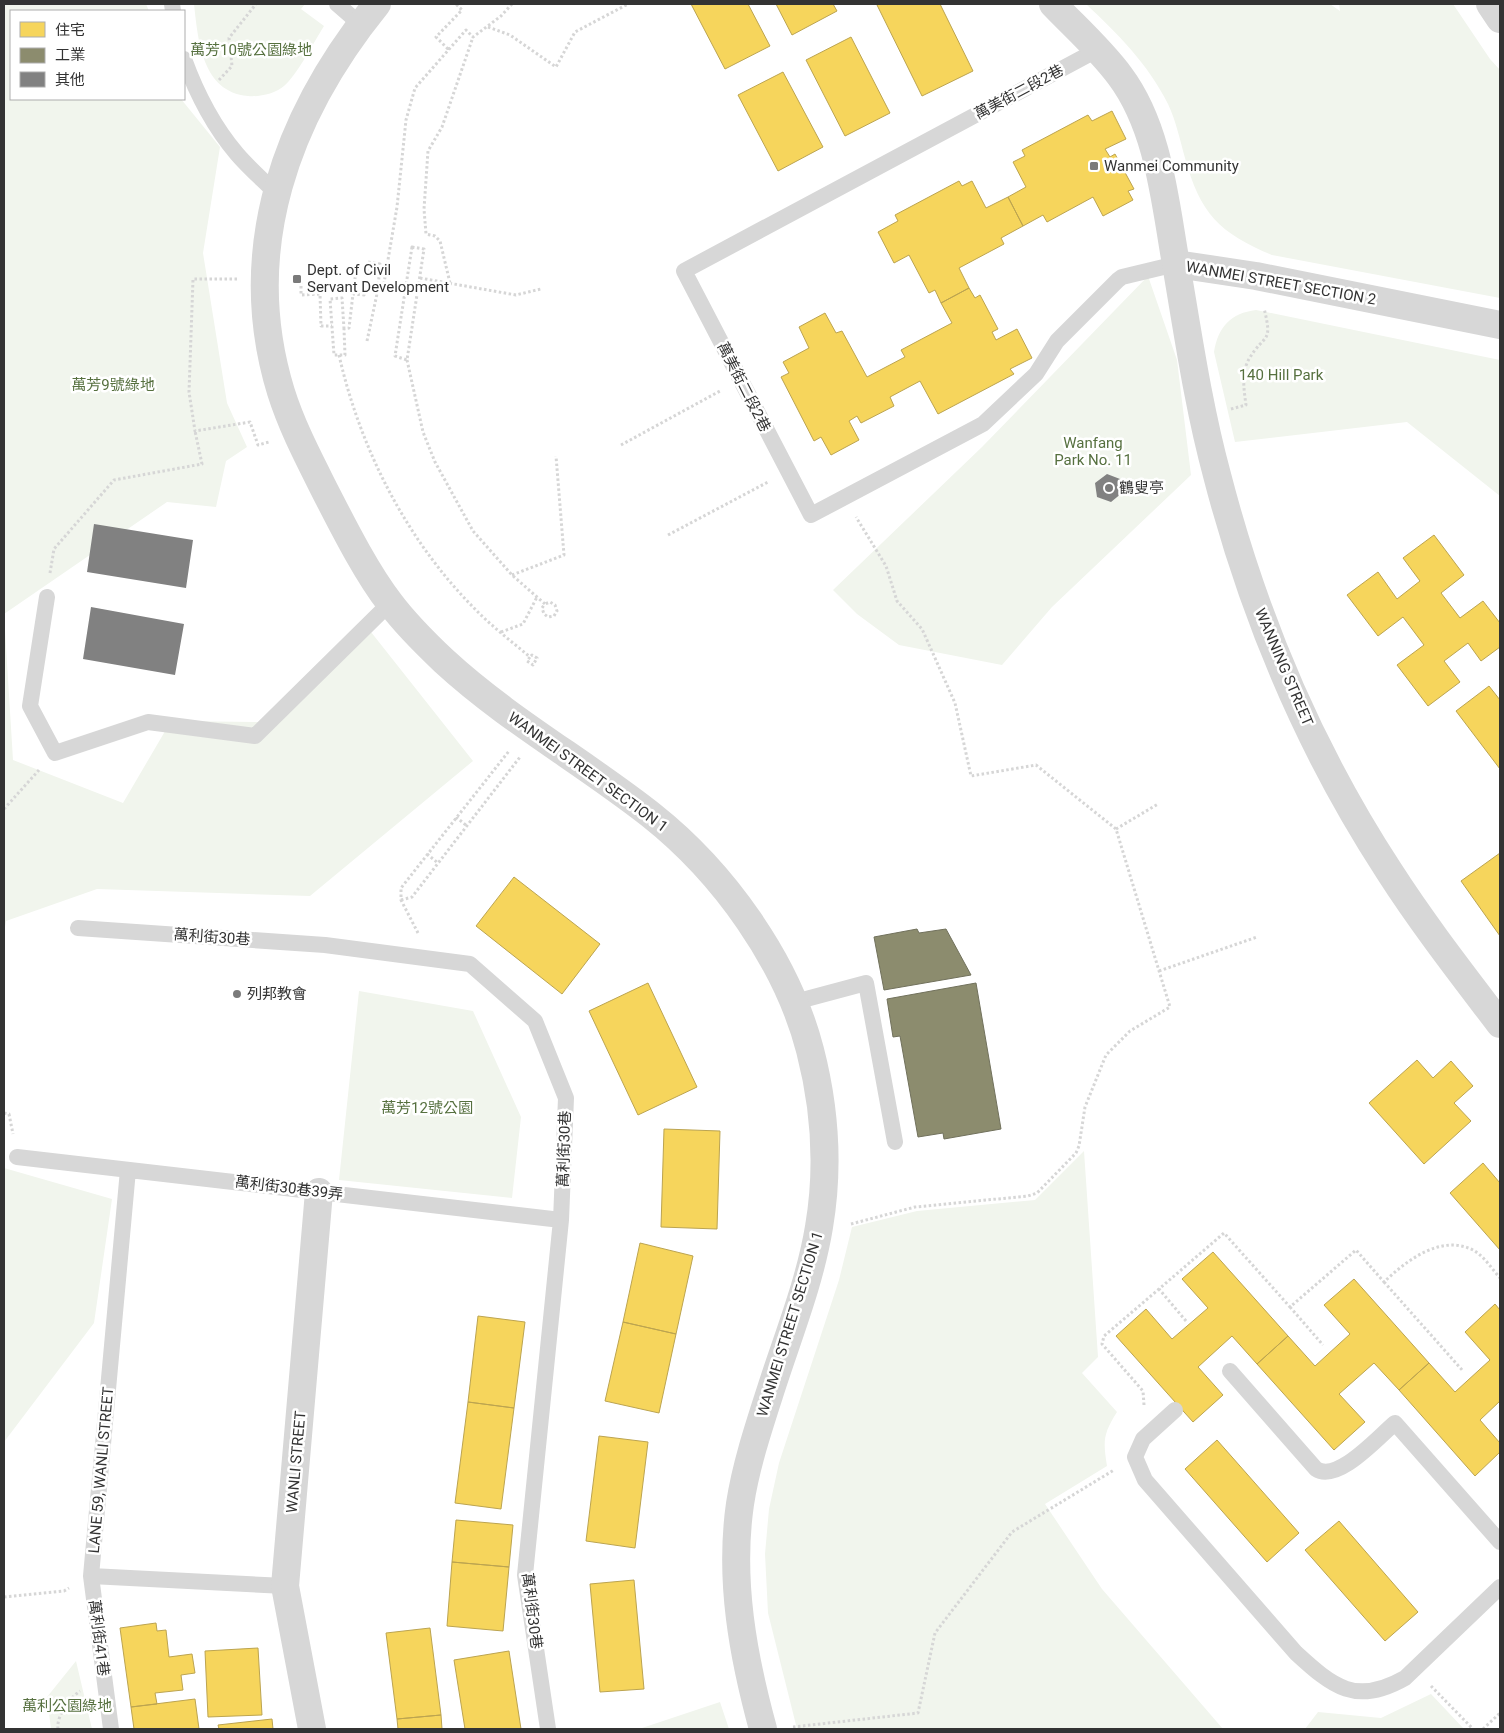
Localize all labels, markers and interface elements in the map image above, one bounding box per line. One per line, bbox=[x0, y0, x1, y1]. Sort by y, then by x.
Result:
legend bbox=[10, 10, 185, 100]
text: 住宅 bbox=[55, 21, 85, 39]
park label: 萬芳10號公園綠地 bbox=[190, 41, 312, 59]
text: 工業 bbox=[55, 46, 85, 64]
street label: 萬美街二段2巷 bbox=[971, 61, 1067, 123]
text: 其他 bbox=[55, 71, 85, 89]
place label: Wanmei Community bbox=[1104, 157, 1239, 175]
marker: Wanmei Community bbox=[1088, 160, 1100, 172]
street label: WANMEI STREET SECTION 2 bbox=[1185, 257, 1377, 309]
place label: Dept. of Civil Servant Development bbox=[307, 261, 449, 296]
marker: Dept. of Civil Servant Development bbox=[291, 273, 303, 285]
street label: 萬美街二段2巷 bbox=[714, 339, 774, 435]
park label: 140 Hill Park bbox=[1239, 366, 1324, 384]
park label: 萬芳9號綠地 bbox=[71, 376, 155, 394]
park label: Wanfang Park No. 11 bbox=[1054, 434, 1132, 469]
place label: 鶴叟亭 bbox=[1119, 479, 1164, 497]
marker: 鶴叟亭 bbox=[1103, 482, 1115, 494]
street label: WANNING STREET bbox=[1251, 605, 1317, 729]
street label: WANMEI STREET SECTION 1 bbox=[505, 708, 671, 836]
street label: 萬利街30巷 bbox=[173, 925, 251, 949]
place label: 列邦教會 bbox=[247, 985, 307, 1003]
marker: 列邦教會 bbox=[231, 988, 243, 1000]
park label: 萬芳12號公園 bbox=[381, 1099, 473, 1117]
street label: 萬利街30巷 bbox=[554, 1110, 574, 1188]
street label: 萬利街30巷39弄 bbox=[234, 1172, 344, 1204]
street label: WANMEI STREET SECTION 1 bbox=[753, 1229, 827, 1419]
street label: LANE 59, WANLI STREET bbox=[85, 1386, 117, 1554]
street label: WANLI STREET bbox=[283, 1410, 309, 1514]
street label: 萬利街30巷 bbox=[518, 1572, 546, 1650]
street label: 萬利街41巷 bbox=[85, 1599, 113, 1677]
park label: 萬利公園綠地 bbox=[22, 1697, 112, 1715]

